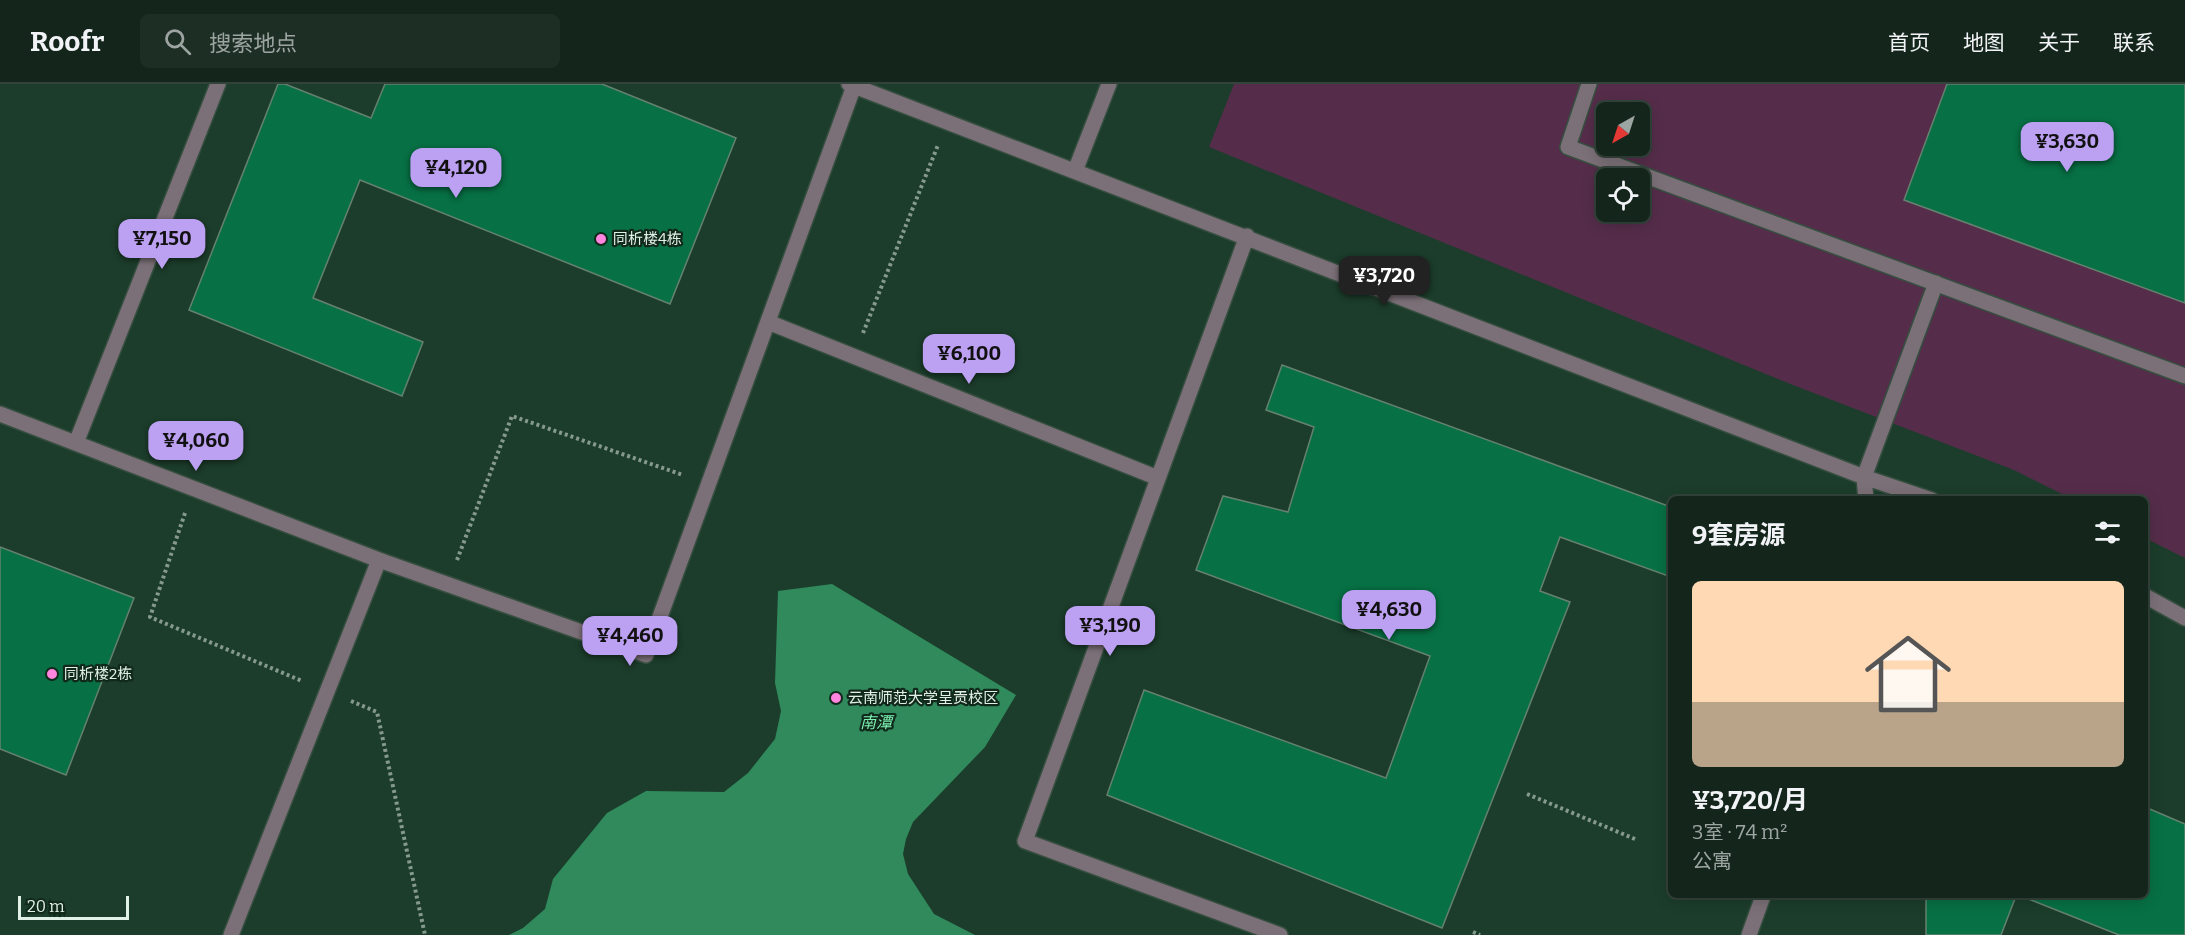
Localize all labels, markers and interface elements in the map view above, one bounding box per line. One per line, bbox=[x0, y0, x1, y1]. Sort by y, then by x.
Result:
search box bbox=[140, 14, 560, 68]
text: Roofr bbox=[30, 25, 104, 58]
icon: search bbox=[161, 25, 194, 58]
text: 搜索地点 bbox=[209, 30, 297, 57]
text: 首页 bbox=[1888, 30, 1930, 56]
text: 地图 bbox=[1963, 30, 2005, 56]
text: 关于 bbox=[2038, 30, 2080, 56]
text: 联系 bbox=[2113, 30, 2155, 56]
north arrow bbox=[1596, 102, 1650, 156]
map controls bbox=[1596, 102, 1650, 222]
pin: ¥3,630 bbox=[2018, 122, 2116, 173]
text: ¥3,630 bbox=[2035, 129, 2099, 153]
pin: ¥4,120 bbox=[407, 148, 505, 199]
text: ¥4,120 bbox=[424, 155, 488, 179]
button: locate bbox=[1596, 168, 1650, 222]
pin: ¥7,150 bbox=[113, 219, 211, 270]
text: ¥7,150 bbox=[132, 226, 192, 250]
place label: 同析楼4栋 bbox=[613, 230, 682, 248]
marker: 同析楼4栋 bbox=[594, 232, 608, 246]
pin: ¥3,720 bbox=[1335, 256, 1433, 307]
text: ¥3,720 bbox=[1353, 263, 1415, 287]
pin: ¥6,100 bbox=[920, 334, 1018, 385]
text: ¥6,100 bbox=[937, 341, 1001, 365]
pin: ¥4,060 bbox=[147, 421, 245, 472]
text: ¥4,060 bbox=[162, 428, 230, 452]
icon: filters bbox=[2091, 516, 2124, 549]
text: 9套房源 bbox=[1692, 520, 1785, 551]
pin: ¥4,630 bbox=[1340, 590, 1438, 641]
text: ¥4,630 bbox=[1356, 597, 1422, 621]
pin: ¥3,190 bbox=[1061, 606, 1159, 657]
text: ¥3,190 bbox=[1079, 613, 1141, 637]
pin: ¥4,460 bbox=[581, 616, 679, 667]
icon: home bbox=[1854, 620, 1962, 728]
text: ¥4,460 bbox=[596, 623, 664, 647]
place label: 同析楼2栋 bbox=[64, 665, 132, 683]
marker: 同析楼2栋 bbox=[45, 667, 59, 681]
place label: 云南师范大学呈贡校区 bbox=[848, 689, 998, 707]
marker: 云南师范大学呈贡校区 bbox=[829, 691, 843, 705]
water label: 南潭 bbox=[860, 713, 895, 732]
text: ¥3,720/月 bbox=[1692, 785, 1808, 816]
text: 3室 · 74 m² bbox=[1692, 820, 1787, 844]
text: 公寓 bbox=[1692, 849, 1732, 873]
scale bar bbox=[18, 893, 129, 920]
text: 20 m bbox=[27, 897, 64, 916]

